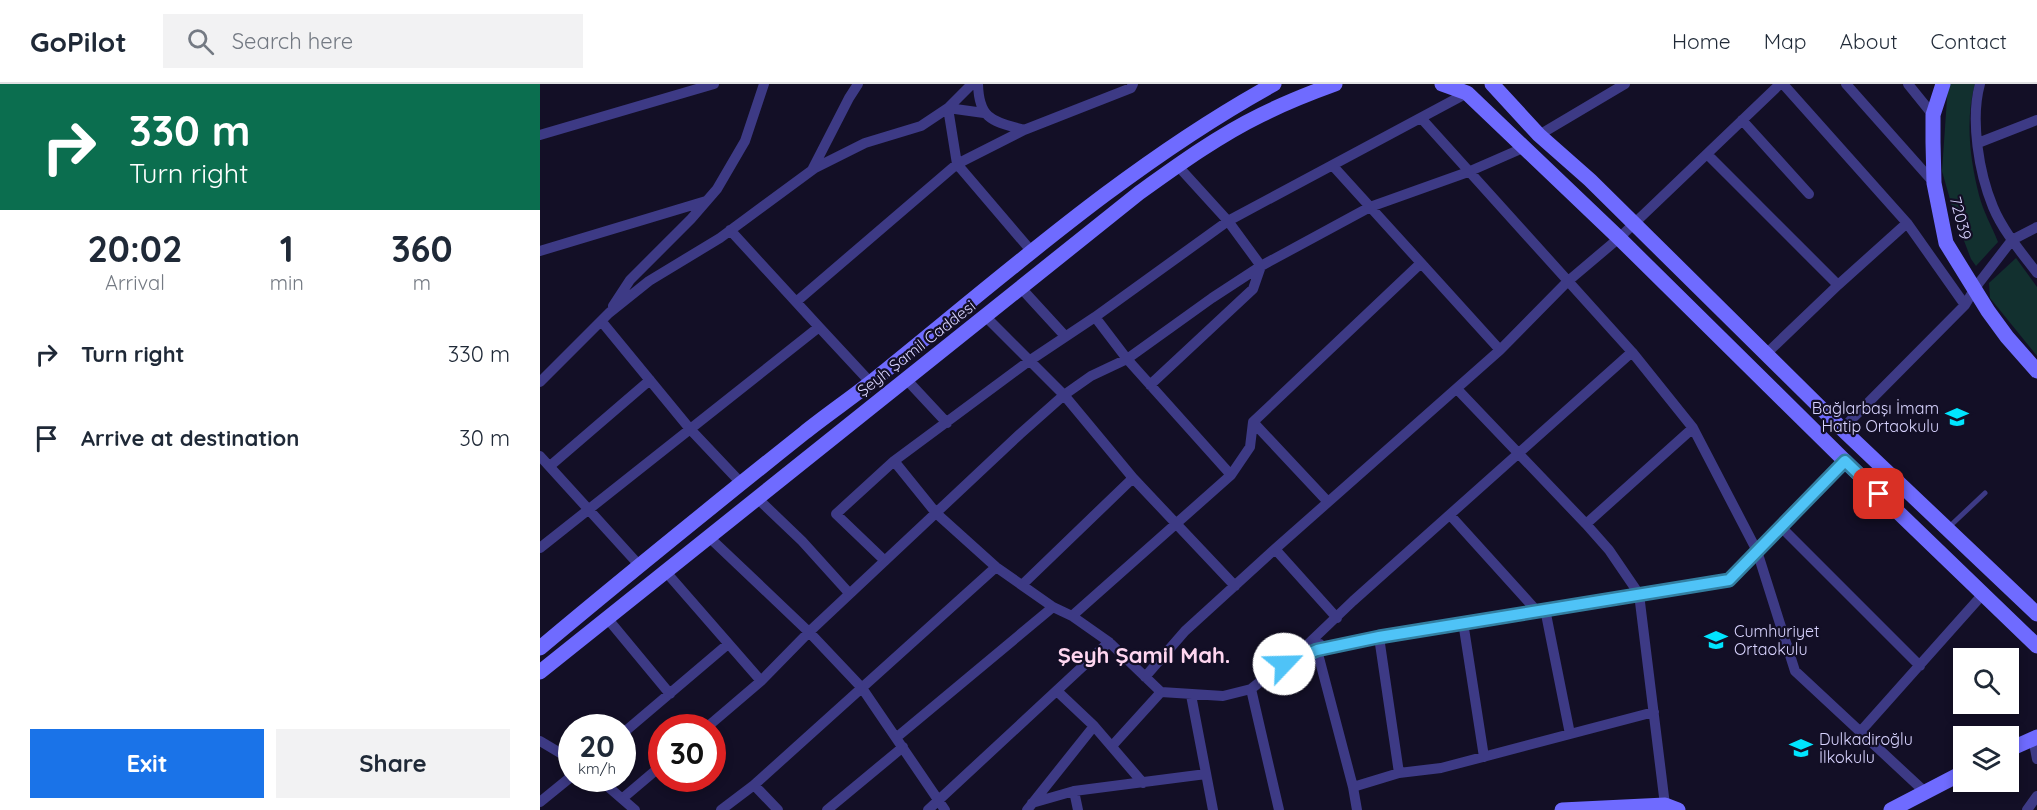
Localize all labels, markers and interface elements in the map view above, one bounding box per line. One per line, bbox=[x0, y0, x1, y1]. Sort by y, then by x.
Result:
search box bbox=[163, 14, 583, 68]
text: GoPilot bbox=[30, 24, 127, 59]
icon: search bbox=[184, 25, 217, 58]
text: Search here bbox=[232, 27, 353, 55]
text: Home bbox=[1672, 28, 1731, 54]
text: Map bbox=[1764, 28, 1807, 54]
text: About bbox=[1840, 28, 1898, 54]
text: Contact bbox=[1931, 28, 2007, 54]
text: 330 m bbox=[129, 104, 250, 157]
icon: right bbox=[30, 108, 108, 186]
text: Turn right bbox=[129, 156, 248, 190]
street label: 72039 bbox=[1946, 194, 1976, 242]
text: 20:02 bbox=[87, 226, 182, 271]
text: 1 bbox=[280, 226, 294, 271]
text: 360 bbox=[391, 226, 453, 271]
text: Arrival bbox=[105, 270, 165, 295]
text: min bbox=[270, 270, 304, 295]
text: m bbox=[413, 270, 431, 295]
street label: Şeyh Şamil Caddesi bbox=[853, 296, 979, 400]
icon: right bbox=[30, 338, 63, 371]
text: Turn right bbox=[81, 340, 185, 368]
text: 330 m bbox=[448, 340, 510, 368]
place label: Bağlarbaşı İmam Hatip Ortaokulu bbox=[1812, 398, 1939, 436]
school or university icon: Bağlarbaşı İmam Hatip Ortaokulu bbox=[1944, 404, 1970, 430]
icon: arrive bbox=[30, 422, 63, 455]
text: Arrive at destination bbox=[81, 424, 299, 452]
text: 30 m bbox=[459, 424, 510, 452]
pin bbox=[1853, 468, 1904, 519]
icon: arrive bbox=[1862, 477, 1895, 510]
place label: Cumhuriyet Ortaokulu bbox=[1734, 621, 1819, 659]
school or university icon: Cumhuriyet Ortaokulu bbox=[1703, 627, 1729, 653]
position arrow bbox=[1252, 632, 1316, 696]
district label: Şeyh Şamil Mah. bbox=[1058, 641, 1230, 669]
map controls bbox=[1953, 648, 2019, 792]
button: search bbox=[1953, 648, 2019, 714]
speed limit sign: 30 bbox=[648, 714, 726, 792]
button: layers bbox=[1953, 726, 2019, 792]
text: 20 bbox=[579, 727, 615, 765]
button: Exit bbox=[30, 729, 264, 798]
button: Share bbox=[276, 729, 510, 798]
place label: Dulkadiroğlu İlkokulu bbox=[1819, 729, 1913, 767]
school or university icon: Dulkadiroğlu İlkokulu bbox=[1788, 735, 1814, 761]
text: km/h bbox=[578, 759, 616, 778]

